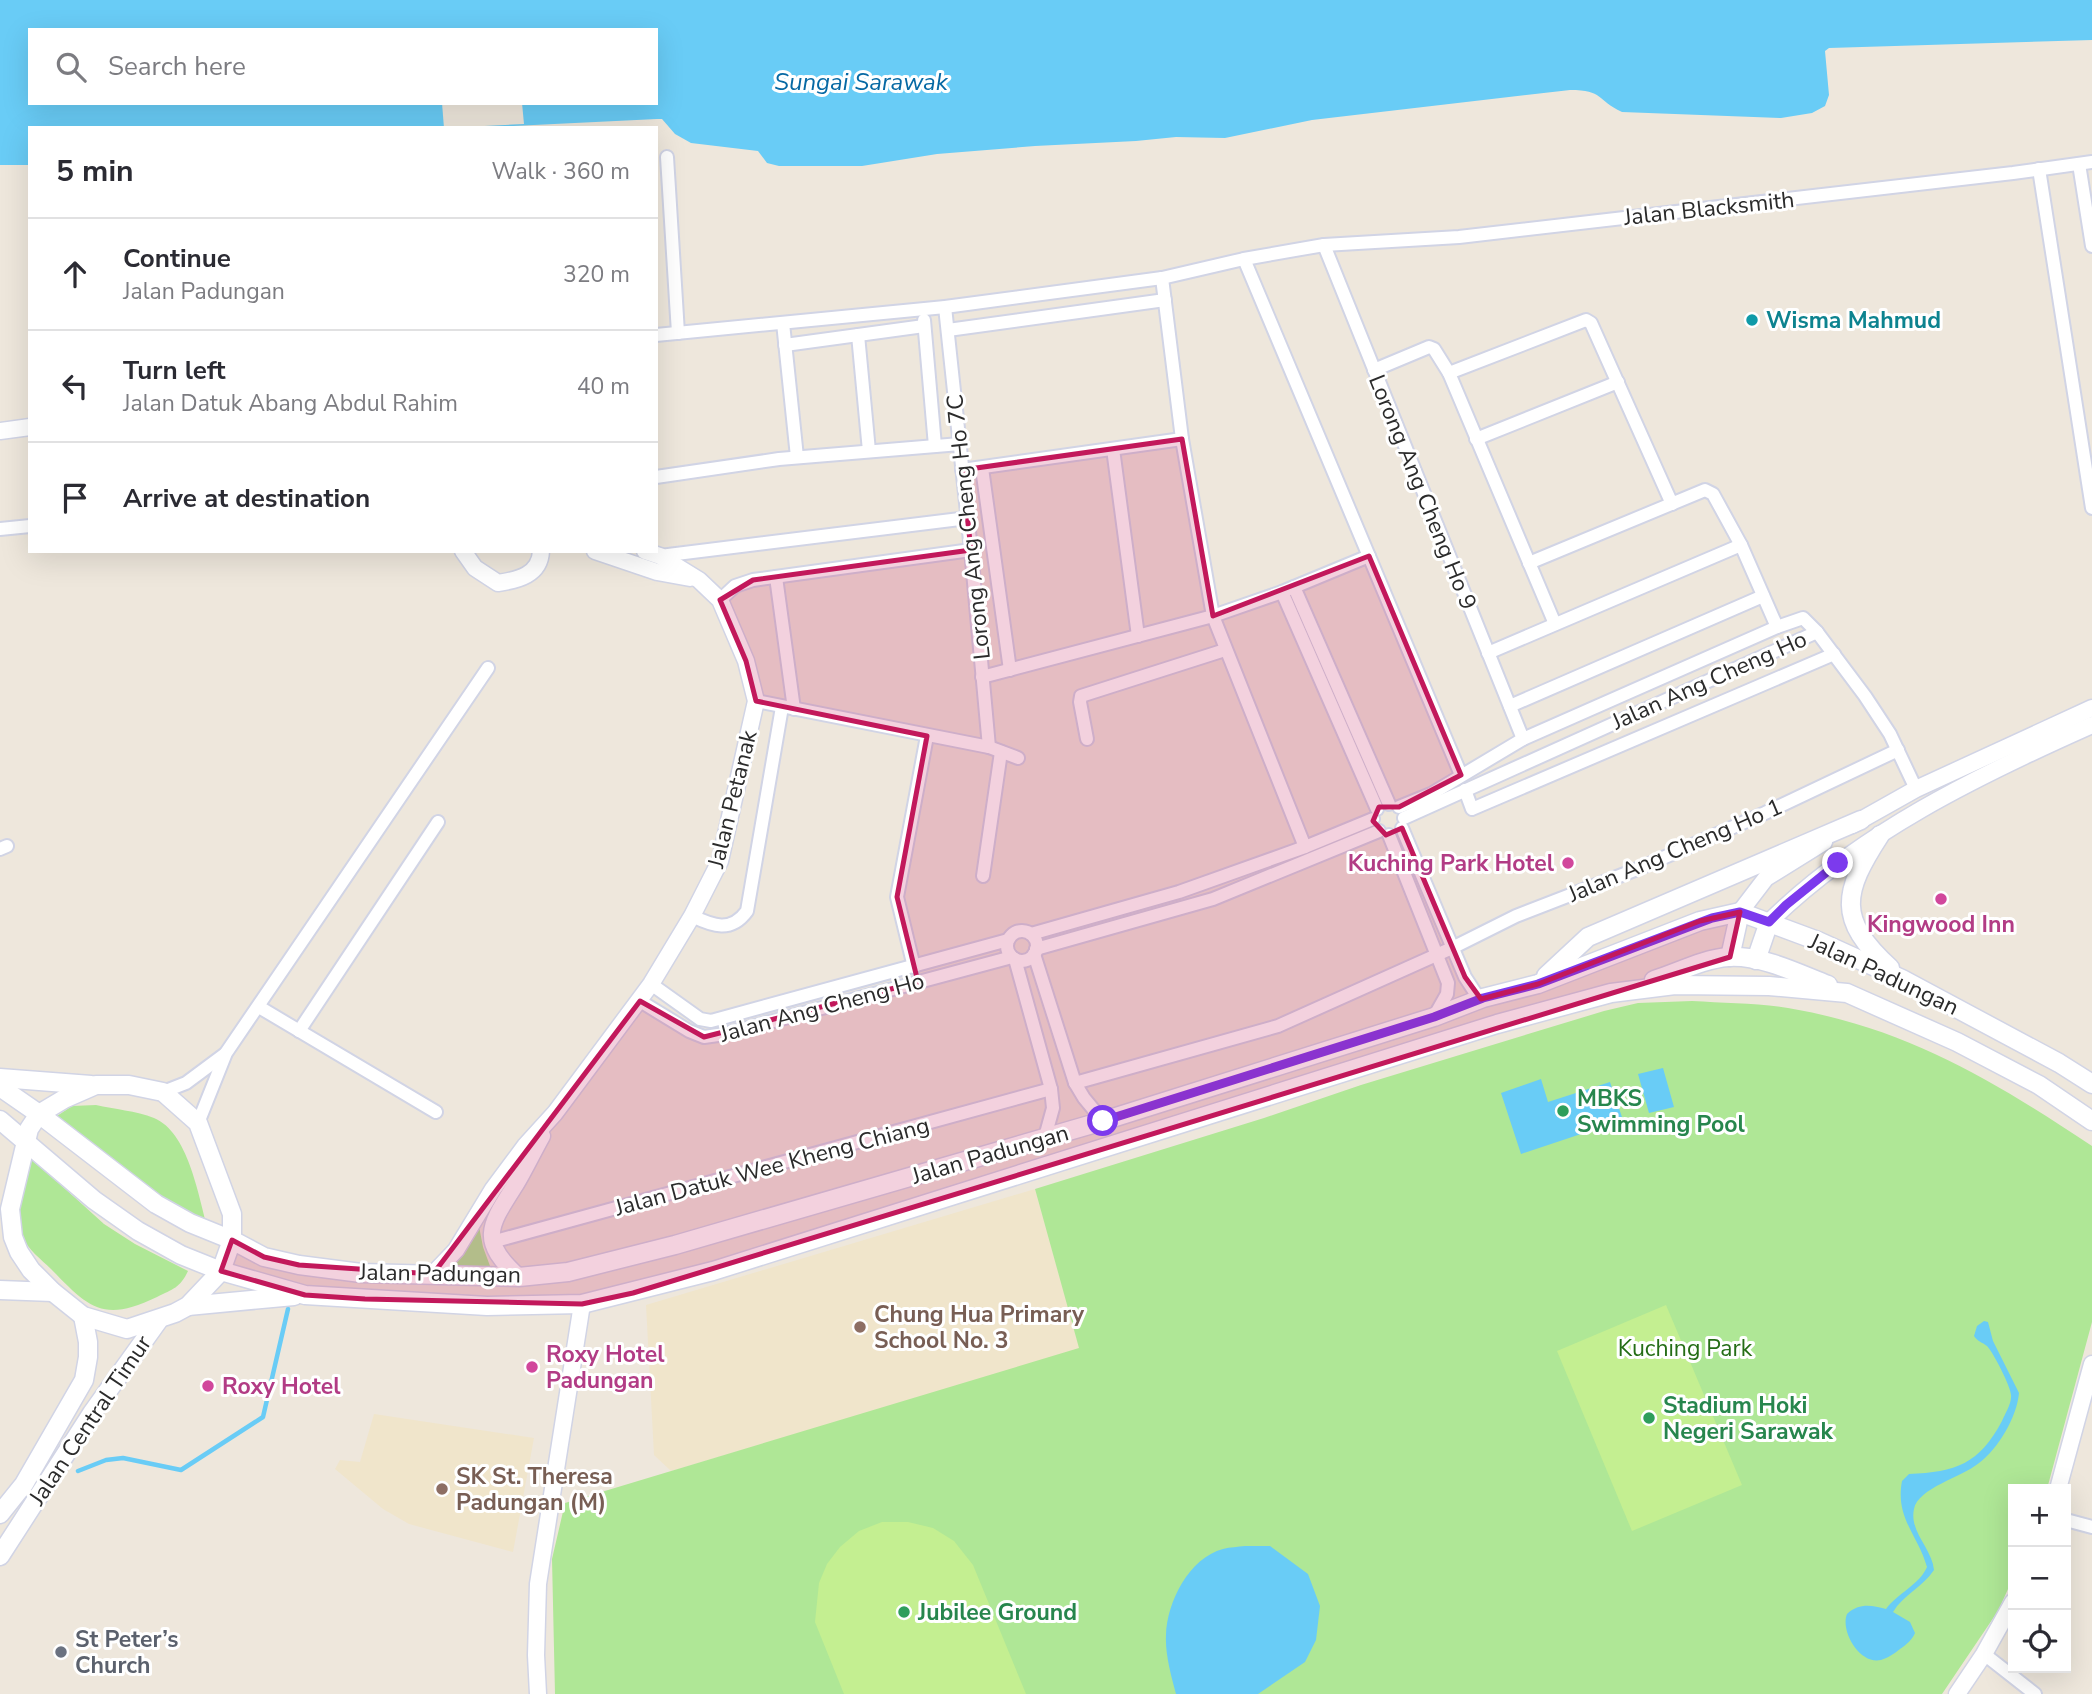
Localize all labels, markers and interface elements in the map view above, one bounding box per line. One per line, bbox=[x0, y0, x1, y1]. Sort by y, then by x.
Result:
search box bbox=[28, 28, 658, 105]
icon: search bbox=[52, 48, 90, 86]
text: Search here bbox=[108, 49, 246, 84]
water label: Sungai Sarawak bbox=[774, 66, 949, 98]
text: 5 min bbox=[56, 151, 134, 192]
text: Walk · 360 m bbox=[491, 156, 630, 187]
street label: Jalan Blacksmith bbox=[1621, 184, 1796, 233]
text: Continue bbox=[123, 241, 231, 276]
icon: ahead bbox=[56, 255, 94, 293]
text: 320 m bbox=[563, 259, 630, 290]
text: Jalan Padungan bbox=[123, 276, 285, 307]
place label: Wisma Mahmud bbox=[1766, 305, 1941, 336]
marker: Wisma Mahmud bbox=[1744, 312, 1760, 328]
text: Turn left bbox=[123, 353, 226, 388]
icon: left bbox=[56, 367, 94, 405]
street label: Lorong Ang Cheng Ho 9 bbox=[1361, 370, 1484, 614]
text: 40 m bbox=[577, 371, 630, 402]
text: Jalan Datuk Abang Abdul Rahim bbox=[123, 388, 458, 419]
street label: Lorong Ang Cheng Ho 7C bbox=[939, 393, 998, 661]
icon: arrive bbox=[56, 479, 94, 517]
text: Arrive at destination bbox=[123, 481, 370, 516]
street label: Jalan Ang Cheng Ho bbox=[1606, 624, 1812, 738]
street label: Jalan Petanak bbox=[700, 727, 765, 872]
street label: Jalan Ang Cheng Ho 1 bbox=[1562, 791, 1787, 910]
route end bbox=[1822, 847, 1853, 878]
place label: Kuching Park Hotel bbox=[1348, 848, 1555, 879]
marker: Kuching Park Hotel bbox=[1560, 855, 1576, 871]
marker: Kingwood Inn bbox=[1933, 891, 1949, 907]
place label: Kingwood Inn bbox=[1867, 909, 2015, 940]
street label: Jalan Padungan bbox=[1803, 926, 1964, 1023]
street label: Jalan Ang Cheng Ho bbox=[716, 965, 928, 1050]
place label: MBKS Swimming Pool bbox=[1577, 1083, 1745, 1140]
marker: MBKS Swimming Pool bbox=[1555, 1103, 1571, 1119]
route start bbox=[1087, 1105, 1118, 1136]
street label: Jalan Datuk Wee Kheng Chiang bbox=[611, 1110, 933, 1224]
street label: Jalan Padungan bbox=[907, 1117, 1072, 1192]
street label: Jalan Padungan bbox=[358, 1257, 521, 1290]
place label: Chung Hua Primary School No. 3 bbox=[874, 1299, 1085, 1356]
marker: Chung Hua Primary School No. 3 bbox=[852, 1319, 868, 1335]
street label: Jalan Central Timur bbox=[21, 1329, 159, 1512]
park label: Kuching Park bbox=[1618, 1333, 1753, 1364]
place label: Roxy Hotel Padungan bbox=[546, 1339, 665, 1396]
marker: Roxy Hotel Padungan bbox=[524, 1359, 540, 1375]
place label: Roxy Hotel bbox=[222, 1371, 341, 1402]
marker: Roxy Hotel bbox=[200, 1378, 216, 1394]
place label: Stadium Hoki Negeri Sarawak bbox=[1663, 1390, 1834, 1447]
marker: Stadium Hoki Negeri Sarawak bbox=[1641, 1410, 1657, 1426]
place label: SK St. Theresa Padungan (M) bbox=[456, 1461, 613, 1518]
marker: SK St. Theresa Padungan (M) bbox=[434, 1481, 450, 1497]
map controls bbox=[2008, 1484, 2071, 1673]
button: + bbox=[2008, 1484, 2071, 1547]
button: − bbox=[2008, 1547, 2071, 1610]
place label: Jubilee Ground bbox=[917, 1597, 1077, 1628]
marker: Jubilee Ground bbox=[896, 1604, 912, 1620]
button: locate bbox=[2008, 1610, 2071, 1673]
place label: St Peter’s Church bbox=[75, 1624, 179, 1681]
marker: St Peter’s Church bbox=[53, 1644, 69, 1660]

